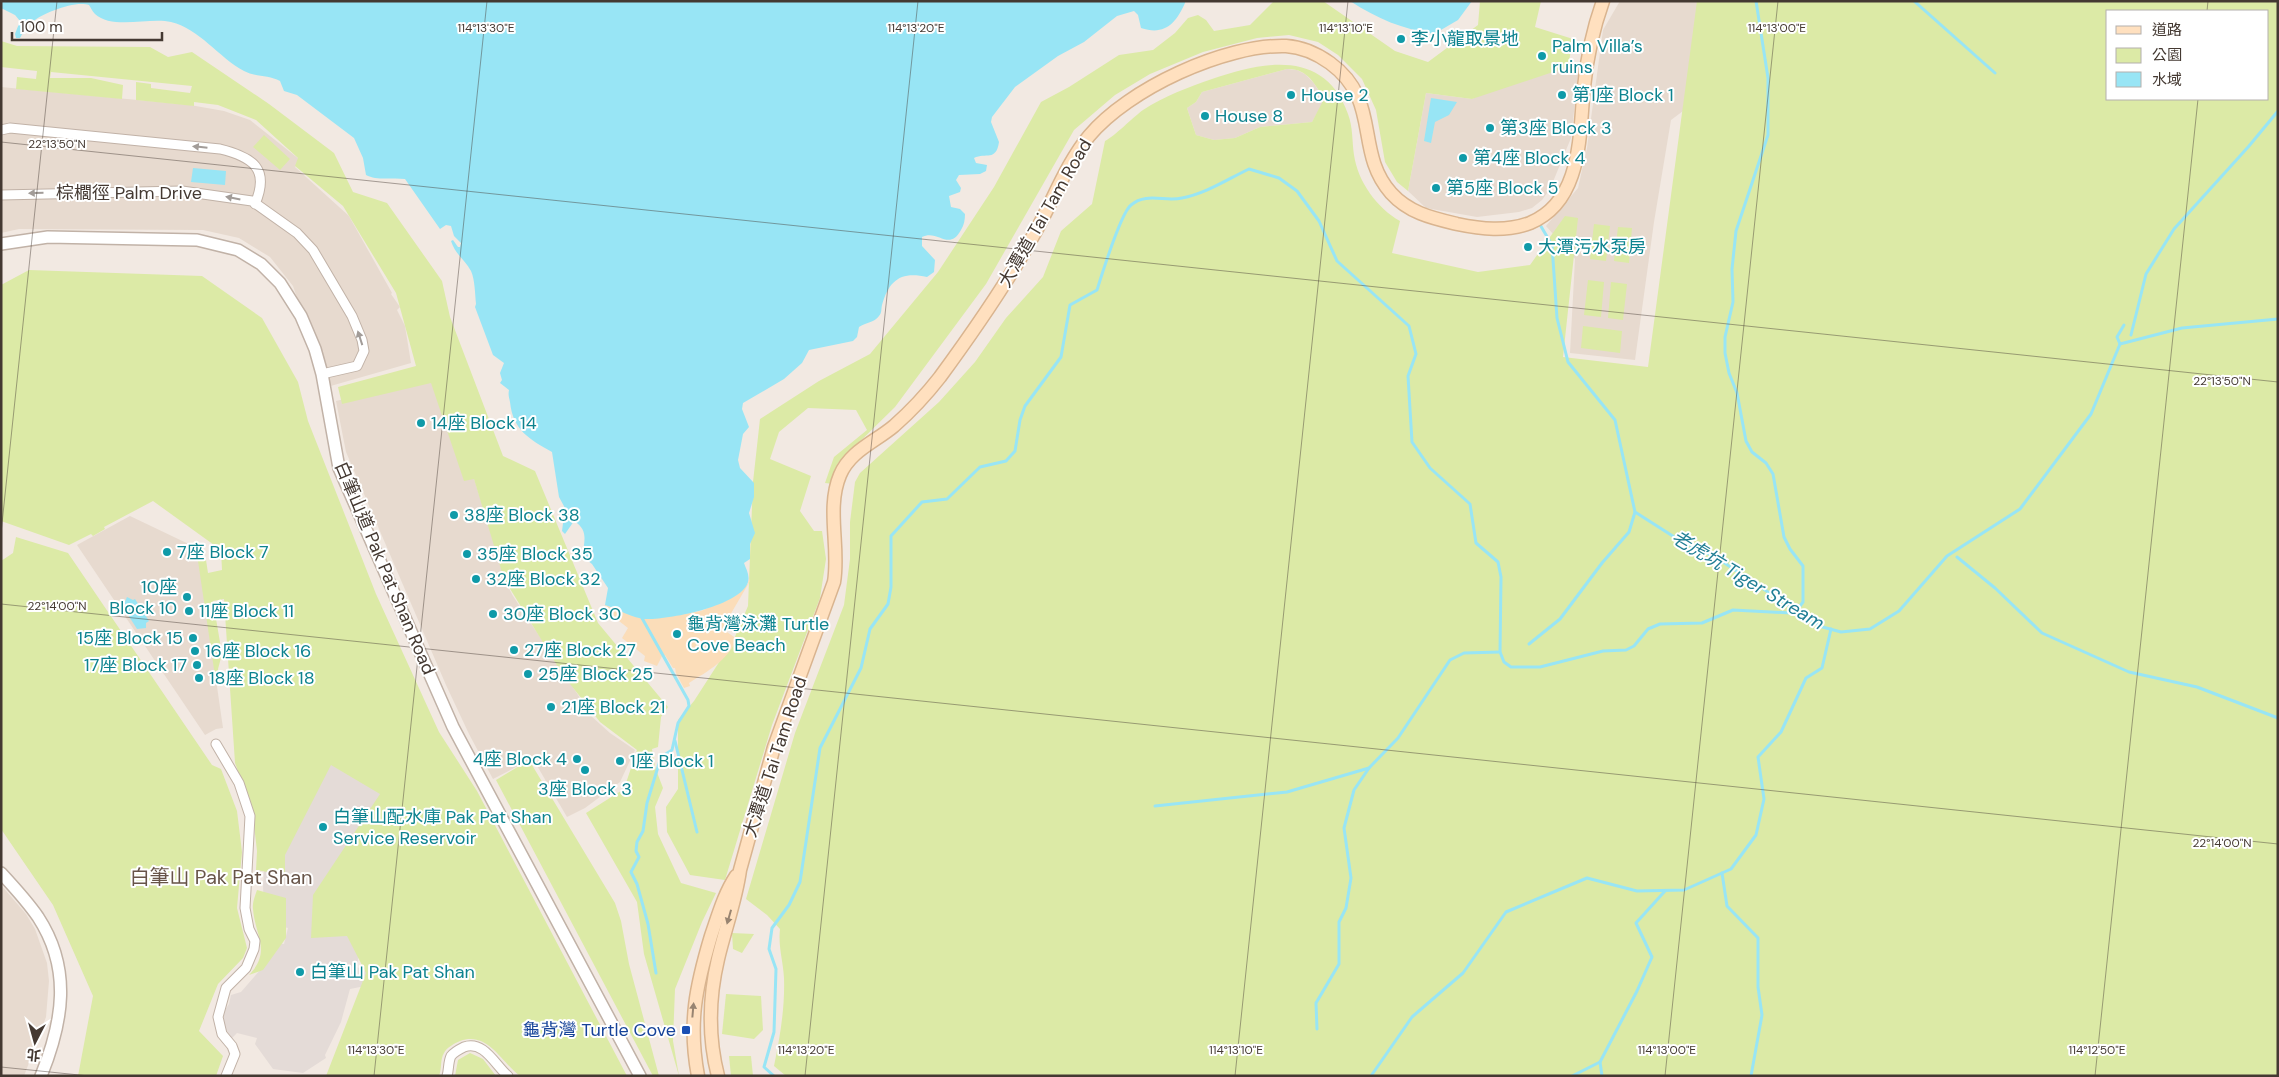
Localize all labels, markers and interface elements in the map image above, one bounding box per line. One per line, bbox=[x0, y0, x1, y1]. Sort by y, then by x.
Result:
scale bar bbox=[12, 10, 162, 42]
legend bbox=[2106, 10, 2269, 100]
text: 100 m bbox=[20, 17, 63, 37]
text: 114°13'30"E bbox=[457, 20, 515, 36]
text: 114°13'20"E bbox=[888, 20, 945, 36]
text: 114°13'10"E bbox=[1319, 20, 1373, 36]
text: 114°13'00"E bbox=[1748, 20, 1806, 36]
text: 道路 bbox=[2152, 20, 2182, 40]
place label: 李小龍取景地 bbox=[1411, 27, 1519, 51]
marker: 李小龍取景地 bbox=[1395, 33, 1407, 45]
place label: Palm Villa’s ruins bbox=[1552, 34, 1643, 79]
text: 公園 bbox=[2152, 45, 2182, 65]
marker: Palm Villa’s ruins bbox=[1536, 50, 1548, 62]
text: 水域 bbox=[2152, 70, 2182, 90]
place label: House 2 bbox=[1301, 83, 1369, 107]
place label: 第1座 Block 1 bbox=[1572, 83, 1674, 107]
marker: House 2 bbox=[1285, 89, 1297, 101]
marker: 第1座 Block 1 bbox=[1556, 89, 1568, 101]
place label: House 8 bbox=[1215, 104, 1283, 128]
marker: House 8 bbox=[1199, 110, 1211, 122]
place label: 第3座 Block 3 bbox=[1500, 116, 1612, 140]
marker: 第3座 Block 3 bbox=[1484, 122, 1496, 134]
street label: 大潭道 Tai Tam Road bbox=[993, 134, 1097, 292]
text: 22°13'50"N bbox=[28, 136, 86, 152]
one-way arrow bbox=[191, 143, 207, 151]
place label: 第4座 Block 4 bbox=[1473, 146, 1585, 170]
marker: 第4座 Block 4 bbox=[1457, 152, 1469, 164]
place label: 第5座 Block 5 bbox=[1446, 176, 1558, 200]
street label: 棕櫚徑 Palm Drive bbox=[56, 181, 202, 205]
marker: 第5座 Block 5 bbox=[1430, 182, 1442, 194]
one-way arrow bbox=[28, 189, 44, 197]
one-way arrow bbox=[225, 193, 241, 201]
place label: 大潭污水泵房 bbox=[1538, 235, 1646, 259]
marker: 大潭污水泵房 bbox=[1522, 241, 1534, 253]
one-way arrow bbox=[356, 330, 364, 345]
text: 22°13'50"N bbox=[2193, 373, 2251, 389]
place label: 14座 Block 14 bbox=[431, 411, 537, 435]
marker: 14座 Block 14 bbox=[415, 417, 427, 429]
street label: 白筆山道 Pak Pat Shan Road bbox=[329, 458, 441, 678]
place label: 38座 Block 38 bbox=[464, 503, 580, 527]
marker: 38座 Block 38 bbox=[448, 509, 460, 521]
water label: 老虎坑 Tiger Stream bbox=[1667, 524, 1829, 636]
place label: 7座 Block 7 bbox=[177, 540, 269, 564]
place label: 35座 Block 35 bbox=[477, 542, 593, 566]
marker: 7座 Block 7 bbox=[161, 546, 173, 558]
marker: 35座 Block 35 bbox=[461, 548, 473, 560]
place label: 32座 Block 32 bbox=[486, 567, 601, 591]
marker: 32座 Block 32 bbox=[470, 573, 482, 585]
place label: 10座 Block 10 bbox=[109, 575, 177, 620]
marker: 10座 Block 10 bbox=[181, 591, 193, 603]
text: 22°14'00"N bbox=[27, 598, 87, 614]
place label: 11座 Block 11 bbox=[199, 599, 294, 623]
place label: 30座 Block 30 bbox=[503, 602, 621, 626]
marker: 11座 Block 11 bbox=[183, 605, 195, 617]
marker: 30座 Block 30 bbox=[487, 608, 499, 620]
place label: 龜背灣泳灘 Turtle Cove Beach bbox=[687, 612, 829, 657]
place label: 15座 Block 15 bbox=[77, 626, 183, 650]
marker: 龜背灣泳灘 Turtle Cove Beach bbox=[671, 628, 683, 640]
marker: 15座 Block 15 bbox=[187, 632, 199, 644]
place label: 27座 Block 27 bbox=[524, 638, 636, 662]
place label: 16座 Block 16 bbox=[205, 639, 311, 663]
marker: 27座 Block 27 bbox=[508, 644, 520, 656]
marker: 16座 Block 16 bbox=[189, 645, 201, 657]
place label: 17座 Block 17 bbox=[84, 653, 187, 677]
marker: 17座 Block 17 bbox=[191, 659, 203, 671]
place label: 25座 Block 25 bbox=[538, 662, 653, 686]
place label: 18座 Block 18 bbox=[209, 666, 315, 690]
marker: 25座 Block 25 bbox=[522, 668, 534, 680]
marker: 18座 Block 18 bbox=[193, 672, 205, 684]
street label: 大潭道 Tai Tam Road bbox=[738, 674, 812, 840]
place label: 21座 Block 21 bbox=[561, 695, 665, 719]
marker: 21座 Block 21 bbox=[545, 701, 557, 713]
place label: 4座 Block 4 bbox=[473, 747, 567, 771]
place label: 1座 Block 1 bbox=[630, 749, 714, 773]
marker: 4座 Block 4 bbox=[571, 753, 583, 765]
marker: 1座 Block 1 bbox=[614, 755, 626, 767]
marker: 3座 Block 3 bbox=[579, 764, 591, 776]
place label: 3座 Block 3 bbox=[538, 777, 632, 801]
place label: 白筆山配水庫 Pak Pat Shan Service Reservoir bbox=[333, 805, 552, 850]
marker: 白筆山配水庫 Pak Pat Shan Service Reservoir bbox=[317, 821, 329, 833]
text: 22°14'00"N bbox=[2192, 835, 2252, 851]
district label: 白筆山 Pak Pat Shan bbox=[129, 864, 313, 890]
one-way arrow bbox=[725, 910, 733, 925]
place label: 白筆山 Pak Pat Shan bbox=[310, 960, 475, 984]
marker: 白筆山 Pak Pat Shan bbox=[294, 966, 306, 978]
one-way arrow bbox=[690, 1002, 698, 1018]
north arrow bbox=[10, 1017, 60, 1067]
place label: 龜背灣 Turtle Cove bbox=[523, 1018, 676, 1042]
marker: 龜背灣 Turtle Cove bbox=[680, 1024, 692, 1036]
text: 114°13'30"E bbox=[347, 1042, 405, 1058]
text: 114°13'20"E bbox=[778, 1042, 835, 1058]
text: 114°13'10"E bbox=[1209, 1042, 1263, 1058]
text: 114°13'00"E bbox=[1638, 1042, 1696, 1058]
text: 114°12'50"E bbox=[2069, 1042, 2126, 1058]
text: 北 bbox=[26, 1045, 42, 1065]

